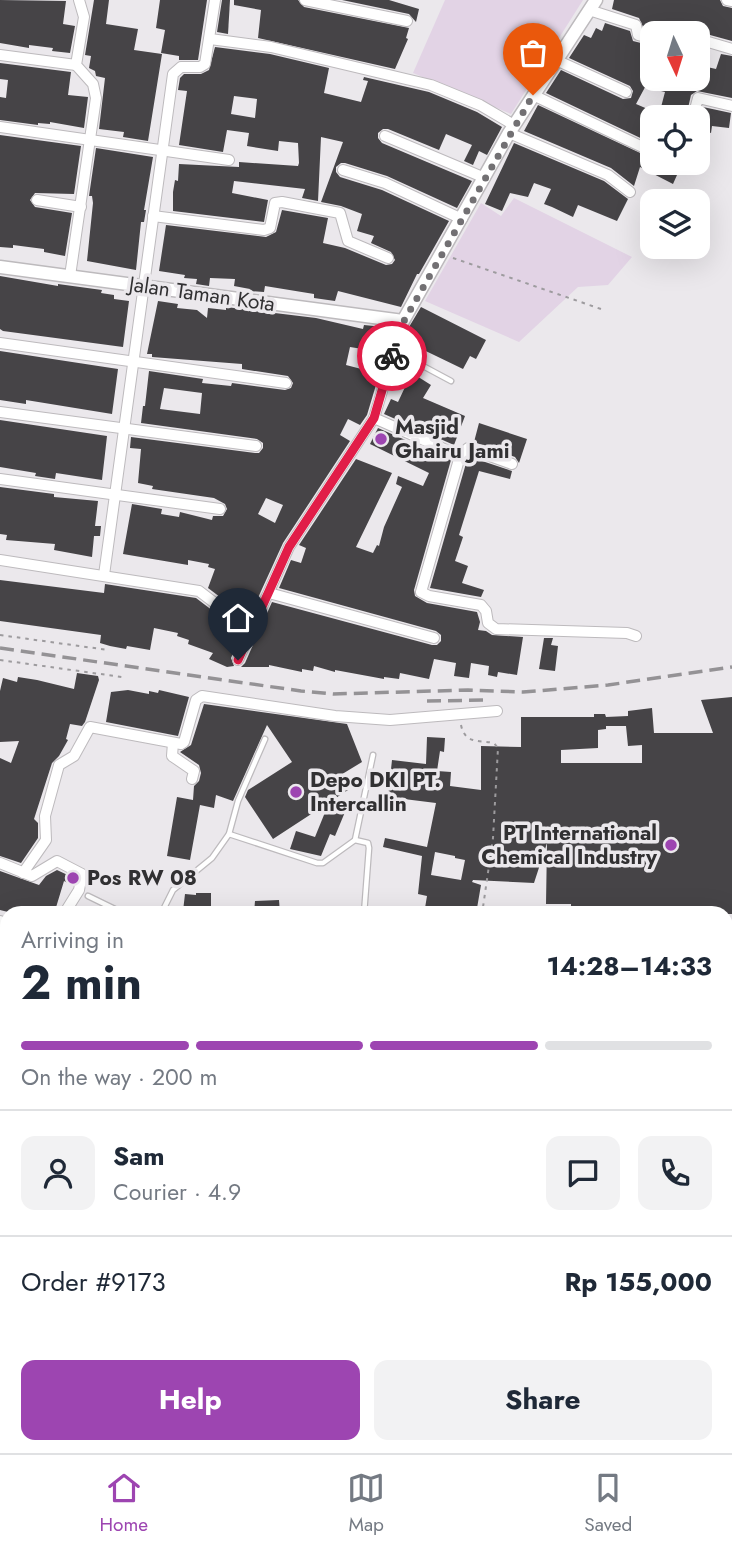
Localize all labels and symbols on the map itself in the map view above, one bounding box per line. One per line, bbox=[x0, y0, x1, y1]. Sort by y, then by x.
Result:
north arrow bbox=[640, 21, 710, 91]
pin bbox=[503, 23, 563, 95]
street label: Jalan Taman Kota bbox=[124, 269, 277, 319]
courier bbox=[357, 321, 427, 391]
place label: Masjid Ghairu Jami bbox=[395, 412, 509, 466]
marker: Masjid Ghairu Jami bbox=[373, 431, 389, 447]
pin bbox=[208, 588, 268, 660]
place label: Depo DKI PT. Intercallin bbox=[310, 765, 441, 819]
marker: Depo DKI PT. Intercallin bbox=[288, 784, 304, 800]
place label: PT International Chemical Industry bbox=[481, 818, 658, 872]
marker: PT International Chemical Industry bbox=[663, 837, 679, 853]
place label: Pos RW 08 bbox=[87, 863, 197, 893]
marker: Pos RW 08 bbox=[65, 870, 81, 886]

